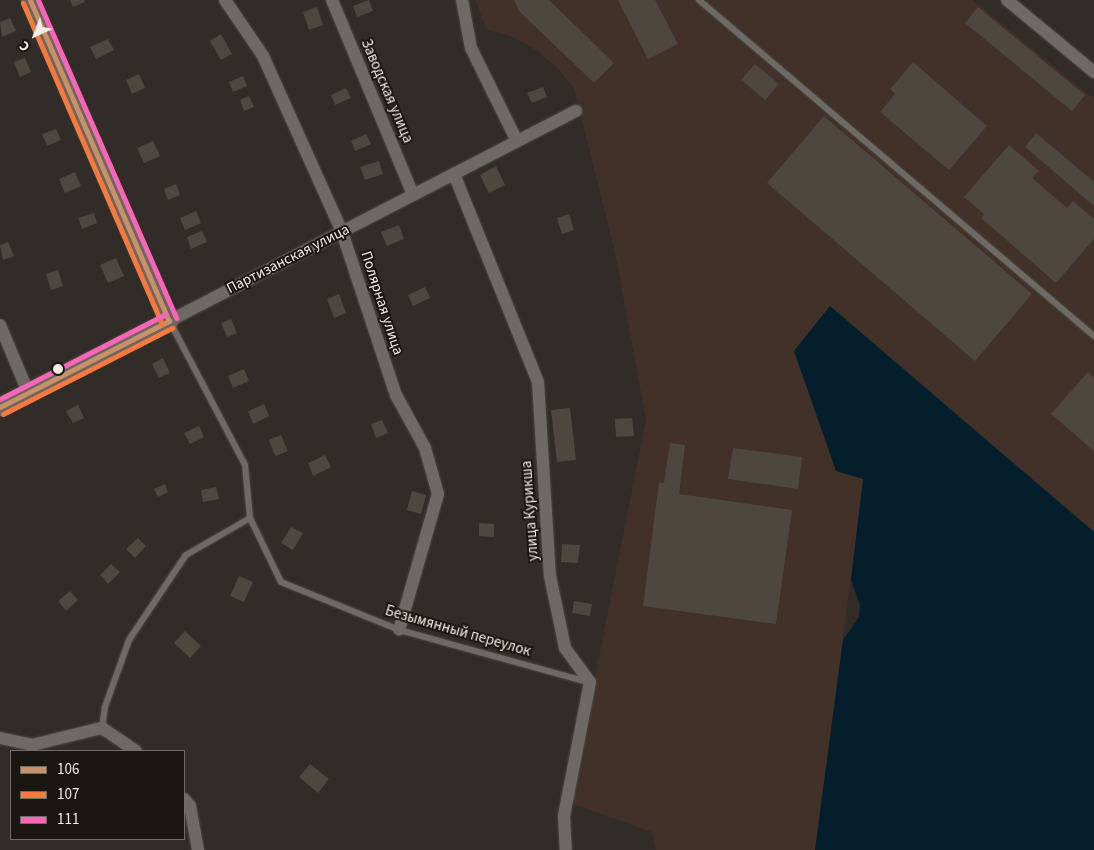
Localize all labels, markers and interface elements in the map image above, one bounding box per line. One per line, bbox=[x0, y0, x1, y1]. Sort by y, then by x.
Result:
north arrow bbox=[10, 10, 60, 60]
text: С bbox=[15, 36, 35, 56]
street label: Заводская улица bbox=[357, 36, 417, 146]
street label: Партизанская улица bbox=[224, 220, 352, 298]
street label: Полярная улица bbox=[357, 249, 407, 357]
unlabelled marker bbox=[53, 364, 63, 374]
street label: улица Курикша bbox=[518, 460, 542, 562]
street label: Безымянный переулок bbox=[383, 602, 533, 660]
legend bbox=[10, 750, 185, 840]
text: 106 bbox=[57, 759, 79, 780]
text: 107 bbox=[57, 784, 79, 805]
text: 111 bbox=[57, 809, 79, 830]

